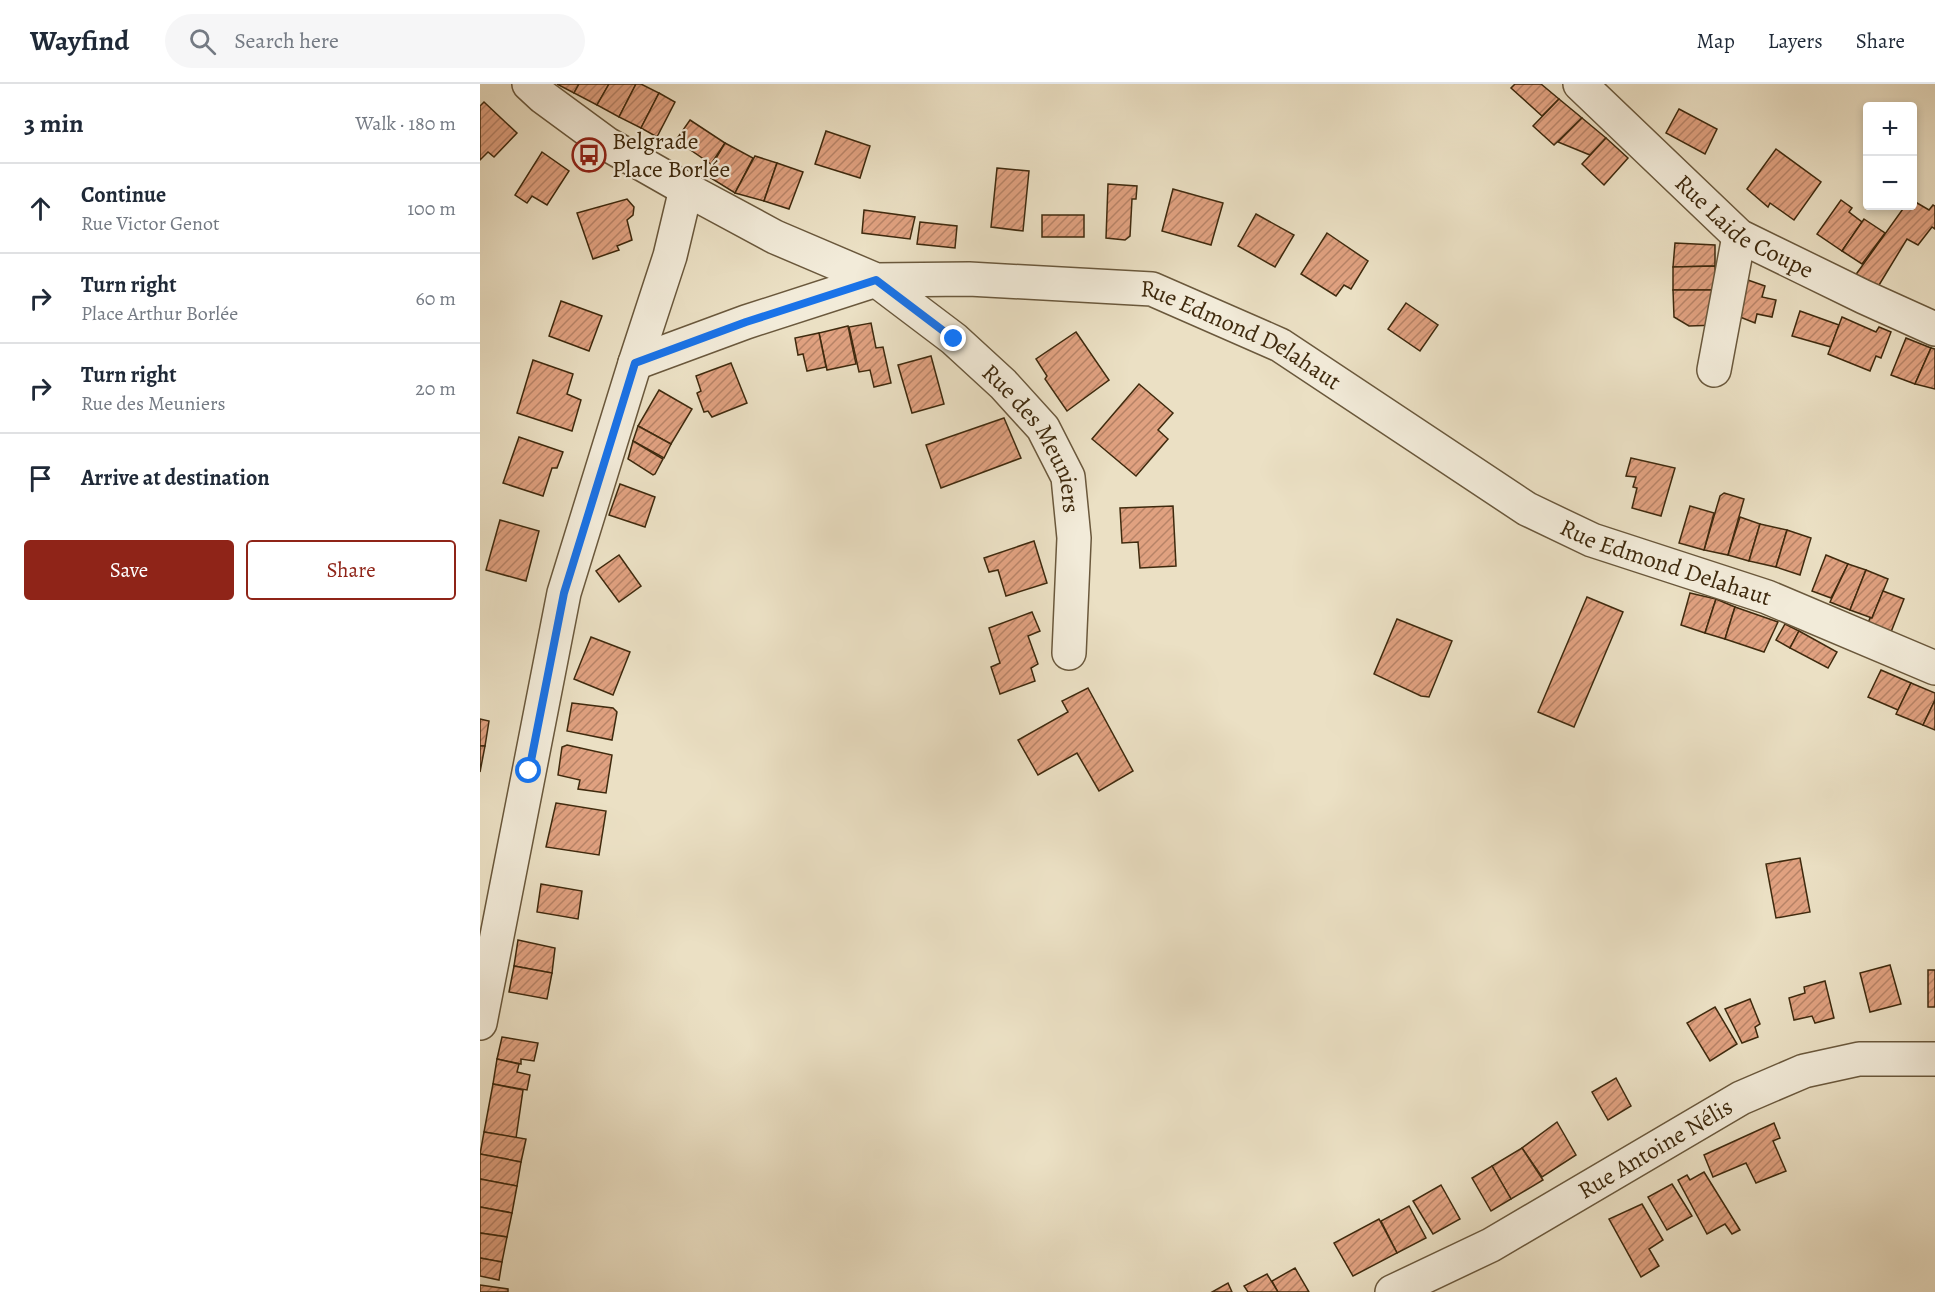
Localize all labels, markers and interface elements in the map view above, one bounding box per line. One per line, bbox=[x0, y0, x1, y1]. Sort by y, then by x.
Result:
search box bbox=[165, 14, 585, 68]
text: Wayfind bbox=[30, 22, 129, 60]
icon: search bbox=[186, 25, 219, 58]
text: Search here bbox=[234, 26, 339, 56]
text: Map bbox=[1696, 27, 1735, 55]
text: Layers bbox=[1768, 27, 1823, 55]
text: Share bbox=[1856, 27, 1905, 55]
map controls bbox=[1863, 102, 1917, 210]
button: + bbox=[1863, 102, 1917, 156]
text: 3 min bbox=[24, 106, 84, 141]
text: Walk · 180 m bbox=[355, 110, 456, 137]
place label: Belgrade Place Borlée bbox=[612, 125, 730, 185]
bus stop icon: Belgrade Place Borlée bbox=[571, 137, 607, 173]
button: − bbox=[1863, 156, 1917, 210]
street label: Rue Laide Coupe bbox=[1668, 167, 1819, 286]
text: Continue bbox=[81, 180, 166, 210]
icon: ahead bbox=[24, 192, 57, 225]
text: 100 m bbox=[407, 195, 456, 222]
text: Rue Victor Genot bbox=[81, 210, 219, 237]
text: Turn right bbox=[81, 270, 177, 300]
street label: Rue Edmond Delahaut bbox=[1140, 272, 1348, 397]
icon: right bbox=[24, 282, 57, 315]
text: 60 m bbox=[416, 285, 456, 312]
text: Place Arthur Borlée bbox=[81, 300, 238, 327]
route end bbox=[940, 325, 966, 351]
street label: Rue des Meuniers bbox=[975, 357, 1087, 515]
text: Turn right bbox=[81, 360, 177, 390]
icon: right bbox=[24, 372, 57, 405]
text: 20 m bbox=[415, 375, 456, 402]
text: Rue des Meuniers bbox=[81, 390, 226, 417]
icon: arrive bbox=[24, 462, 57, 495]
text: Arrive at destination bbox=[81, 463, 270, 493]
street label: Rue Edmond Delahaut bbox=[1555, 511, 1776, 613]
button: Save bbox=[24, 540, 234, 600]
button: Share bbox=[246, 540, 456, 600]
route start bbox=[515, 757, 541, 783]
street label: Rue Antoine Nélis bbox=[1572, 1091, 1738, 1206]

